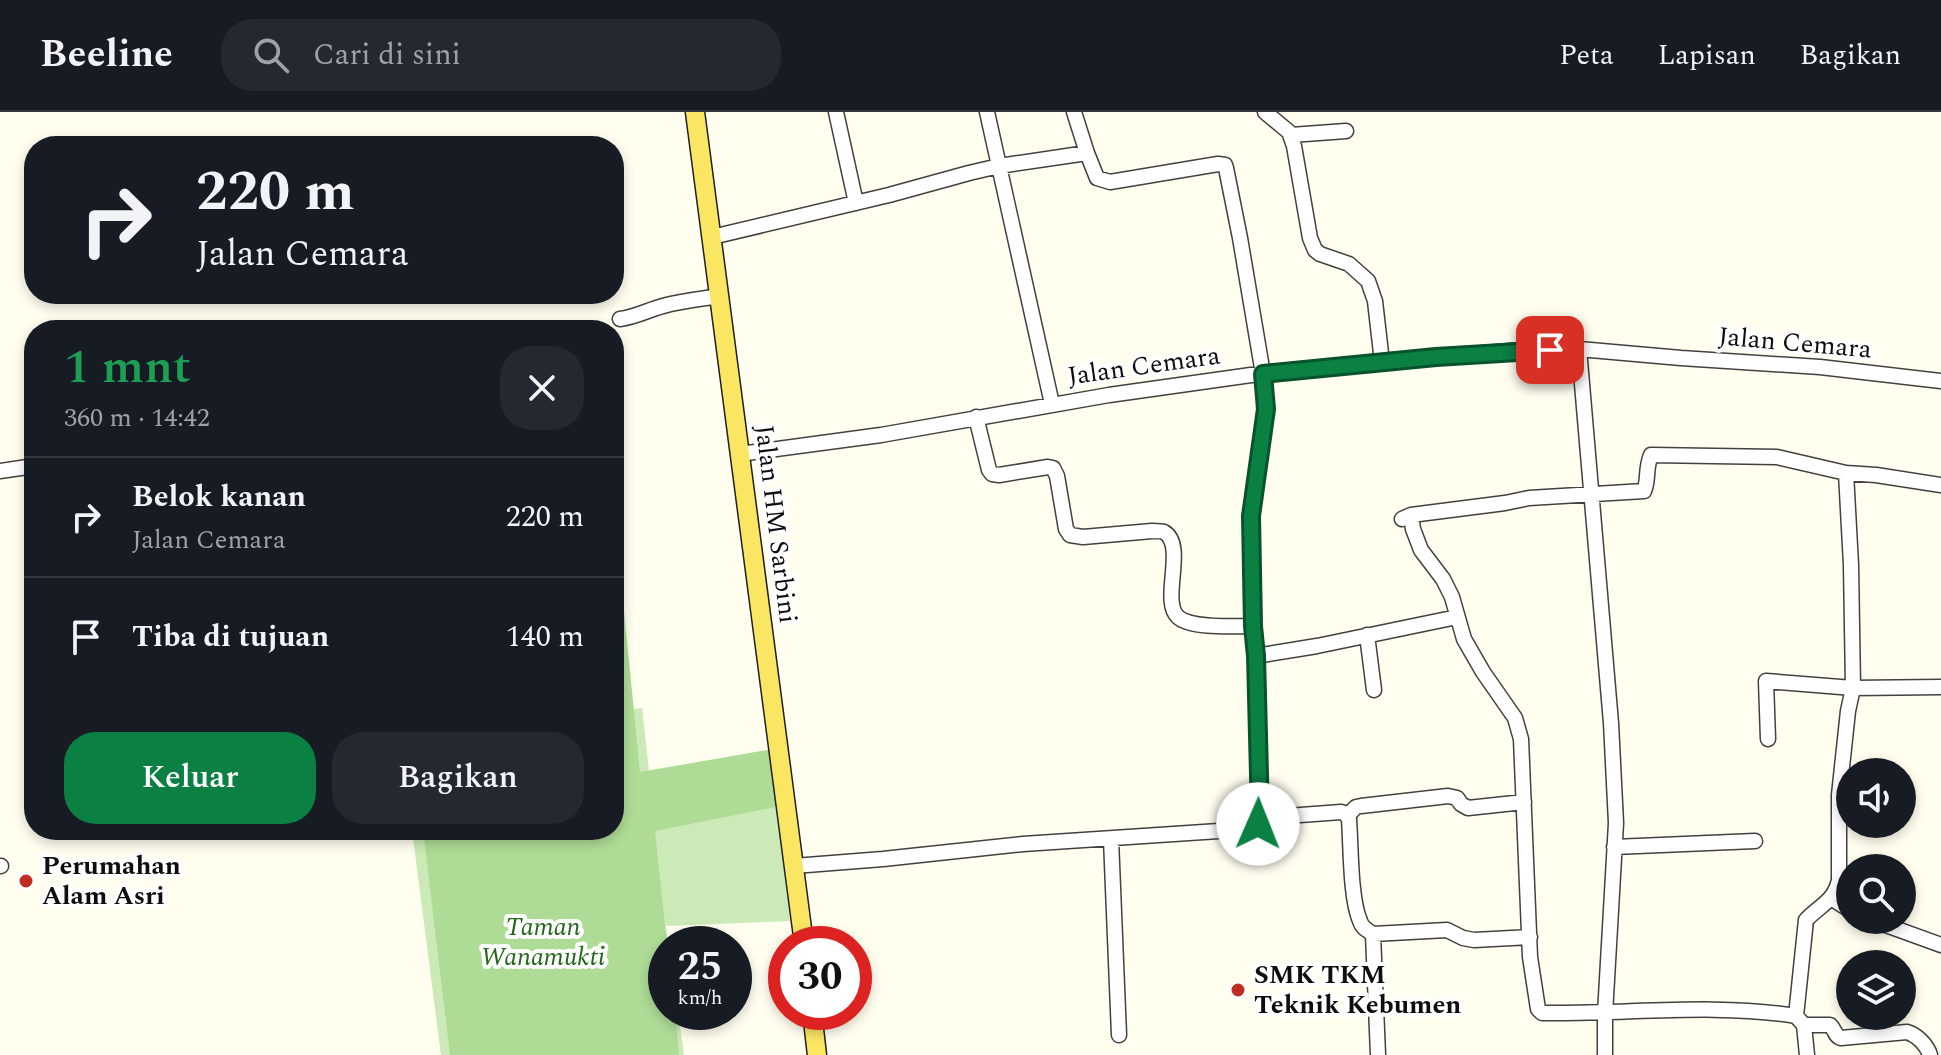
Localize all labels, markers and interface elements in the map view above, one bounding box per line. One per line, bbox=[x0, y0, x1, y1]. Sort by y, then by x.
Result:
search box bbox=[221, 19, 781, 91]
text: Beeline bbox=[40, 26, 173, 84]
text: Cari di sini bbox=[313, 32, 461, 78]
icon: search bbox=[249, 33, 293, 77]
text: Peta bbox=[1559, 34, 1614, 77]
text: Lapisan bbox=[1658, 34, 1756, 77]
text: Bagikan bbox=[1800, 34, 1901, 77]
text: 220 m bbox=[196, 150, 355, 235]
icon: right bbox=[64, 168, 168, 272]
text: Jalan Cemara bbox=[196, 227, 409, 282]
pin bbox=[1516, 316, 1584, 384]
street label: Jalan Cemara bbox=[1717, 316, 1874, 370]
icon: arrive bbox=[1528, 328, 1572, 372]
text: 1 mnt bbox=[64, 331, 191, 404]
street label: Jalan Cemara bbox=[1065, 335, 1223, 396]
button: close bbox=[500, 346, 584, 430]
text: 360 m · 14:42 bbox=[64, 398, 210, 438]
street label: Jalan HM Sarbini bbox=[744, 422, 808, 626]
text: Belok kanan bbox=[132, 474, 306, 520]
text: 220 m bbox=[506, 494, 584, 540]
icon: right bbox=[64, 495, 108, 539]
text: Jalan Cemara bbox=[132, 520, 286, 560]
text: Tiba di tujuan bbox=[132, 614, 329, 660]
text: 140 m bbox=[506, 614, 584, 660]
icon: arrive bbox=[64, 615, 108, 659]
button: Keluar bbox=[64, 732, 316, 824]
button: Bagikan bbox=[332, 732, 584, 824]
map controls bbox=[1836, 758, 1916, 1030]
button: sound bbox=[1836, 758, 1916, 838]
position arrow bbox=[1216, 782, 1300, 866]
place label: Perumahan Alam Asri bbox=[42, 846, 181, 916]
button: search bbox=[1836, 854, 1916, 934]
marker: Perumahan Alam Asri bbox=[17, 872, 35, 890]
park label: Taman Wanamukti bbox=[481, 907, 605, 977]
speed limit sign: 30 bbox=[768, 926, 872, 1030]
text: 25 bbox=[678, 937, 722, 998]
button: layers bbox=[1836, 950, 1916, 1030]
place label: SMK TKM Teknik Kebumen bbox=[1254, 955, 1461, 1025]
marker: SMK TKM Teknik Kebumen bbox=[1229, 981, 1247, 999]
text: km/h bbox=[678, 983, 723, 1013]

